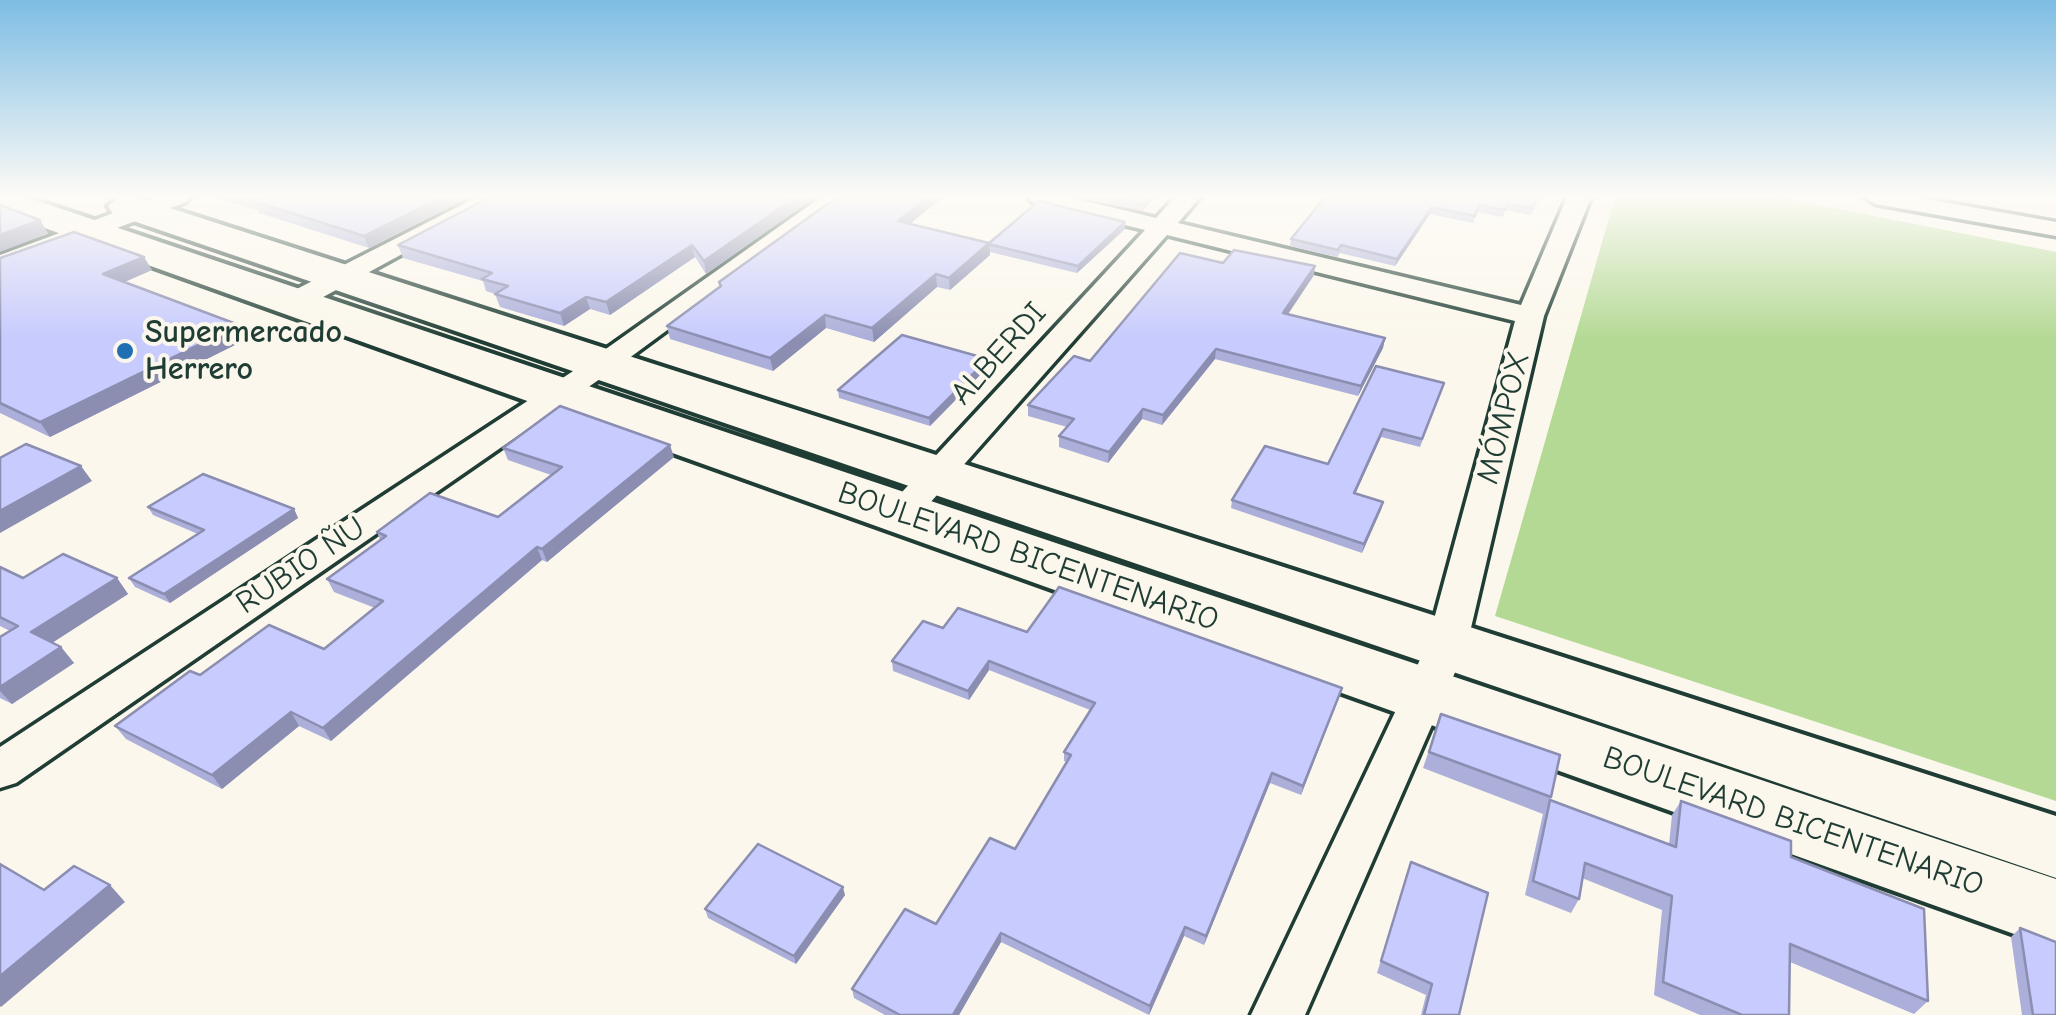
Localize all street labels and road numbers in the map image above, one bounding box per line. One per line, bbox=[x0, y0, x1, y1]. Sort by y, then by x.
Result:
street label: ALBERDI bbox=[943, 295, 1055, 413]
street label: MÓMPOX bbox=[1469, 348, 1539, 488]
street label: BOULEVARD BICENTENARIO bbox=[833, 474, 1223, 640]
street label: RUBIO ÑU bbox=[229, 509, 373, 623]
street label: BOULEVARD BICENTENARIO bbox=[1598, 739, 1988, 905]

